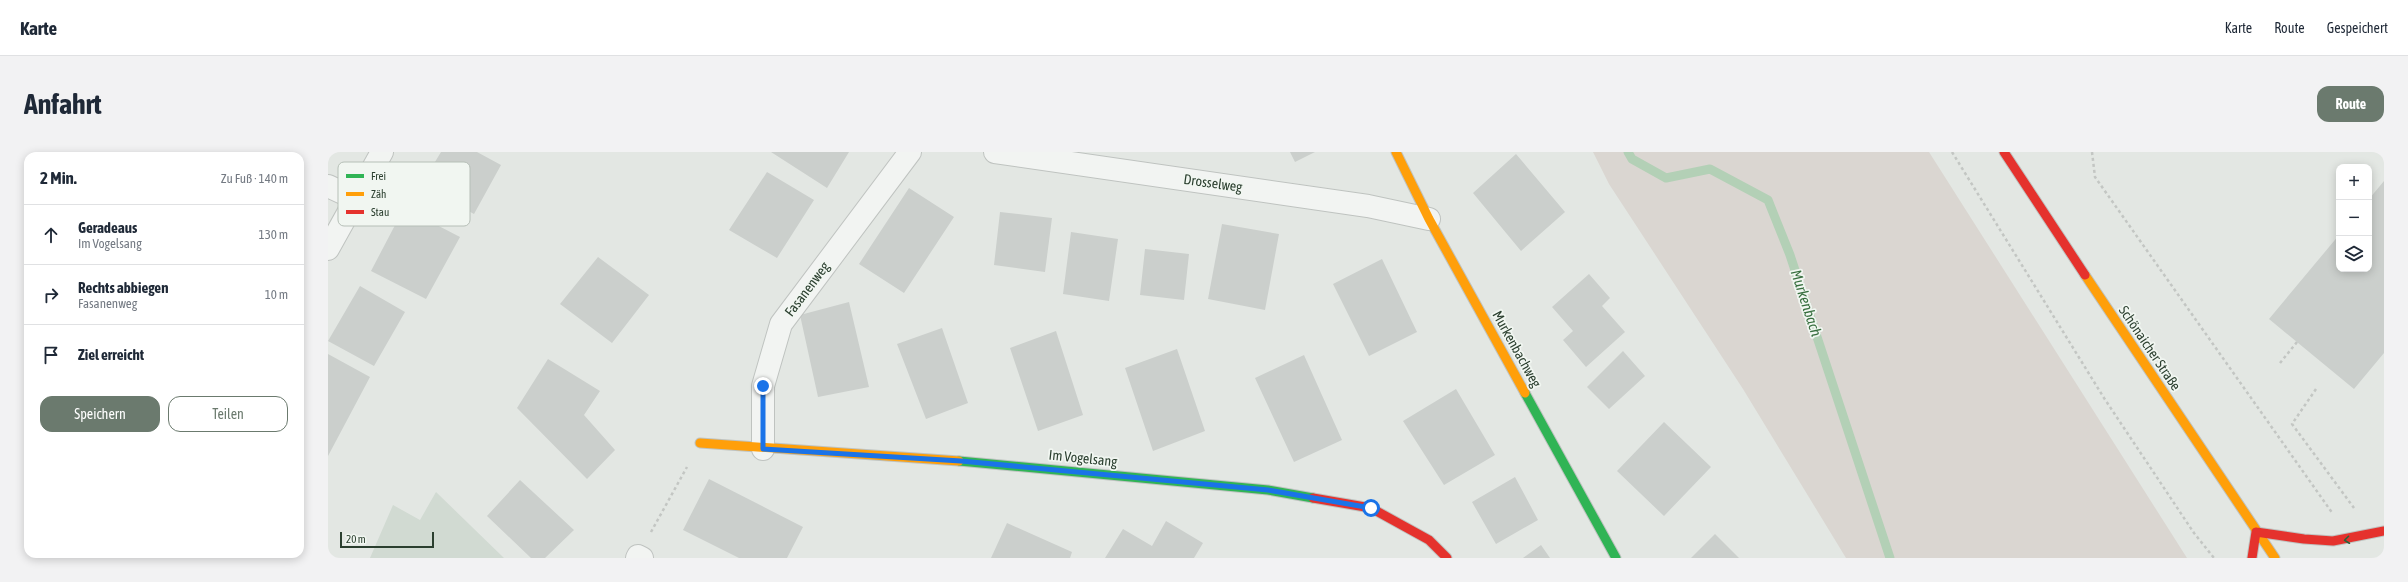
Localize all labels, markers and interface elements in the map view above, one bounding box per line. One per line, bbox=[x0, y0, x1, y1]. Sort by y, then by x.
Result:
text: Karte bbox=[20, 17, 57, 39]
text: Karte bbox=[2225, 20, 2252, 36]
text: Route bbox=[2274, 20, 2305, 36]
text: Gespeichert bbox=[2327, 20, 2388, 36]
button: Route bbox=[2317, 86, 2384, 122]
text: Anfahrt bbox=[24, 88, 102, 120]
legend bbox=[338, 162, 470, 226]
map controls bbox=[2336, 164, 2372, 272]
button: + bbox=[2336, 164, 2372, 200]
text: 2 Min. bbox=[40, 168, 77, 188]
text: Frei bbox=[371, 170, 386, 182]
text: Zu Fuß · 140 m bbox=[221, 171, 288, 186]
street label: Drosselweg bbox=[1183, 171, 1243, 195]
text: Zäh bbox=[371, 188, 386, 200]
button: − bbox=[2336, 200, 2372, 236]
text: Stau bbox=[371, 206, 389, 218]
text: Geradeaus bbox=[78, 219, 137, 236]
icon: ahead bbox=[40, 224, 62, 246]
text: 130 m bbox=[259, 227, 288, 242]
text: Im Vogelsang bbox=[78, 236, 142, 251]
button: layers bbox=[2336, 236, 2372, 272]
street label: Fasanenweg bbox=[781, 259, 833, 319]
water label: Murkenbach bbox=[1788, 267, 1825, 338]
text: Rechts abbiegen bbox=[78, 279, 168, 296]
icon: right bbox=[40, 284, 62, 306]
text: 10 m bbox=[265, 287, 288, 302]
text: Fasanenweg bbox=[78, 296, 137, 311]
street label: Schönaicher Straße bbox=[2116, 303, 2184, 393]
street label: Murkenbachweg bbox=[1489, 308, 1545, 390]
icon: arrive bbox=[40, 344, 62, 366]
text: Ziel erreicht bbox=[78, 346, 144, 363]
route end bbox=[754, 377, 772, 395]
button: Speichern bbox=[40, 396, 160, 432]
button: Teilen bbox=[168, 396, 288, 432]
street label: Im Vogelsang bbox=[1048, 446, 1118, 470]
route start bbox=[1362, 499, 1380, 517]
scale bar bbox=[340, 530, 434, 549]
text: 20 m bbox=[346, 533, 366, 545]
one-way arrow bbox=[2344, 535, 2350, 544]

